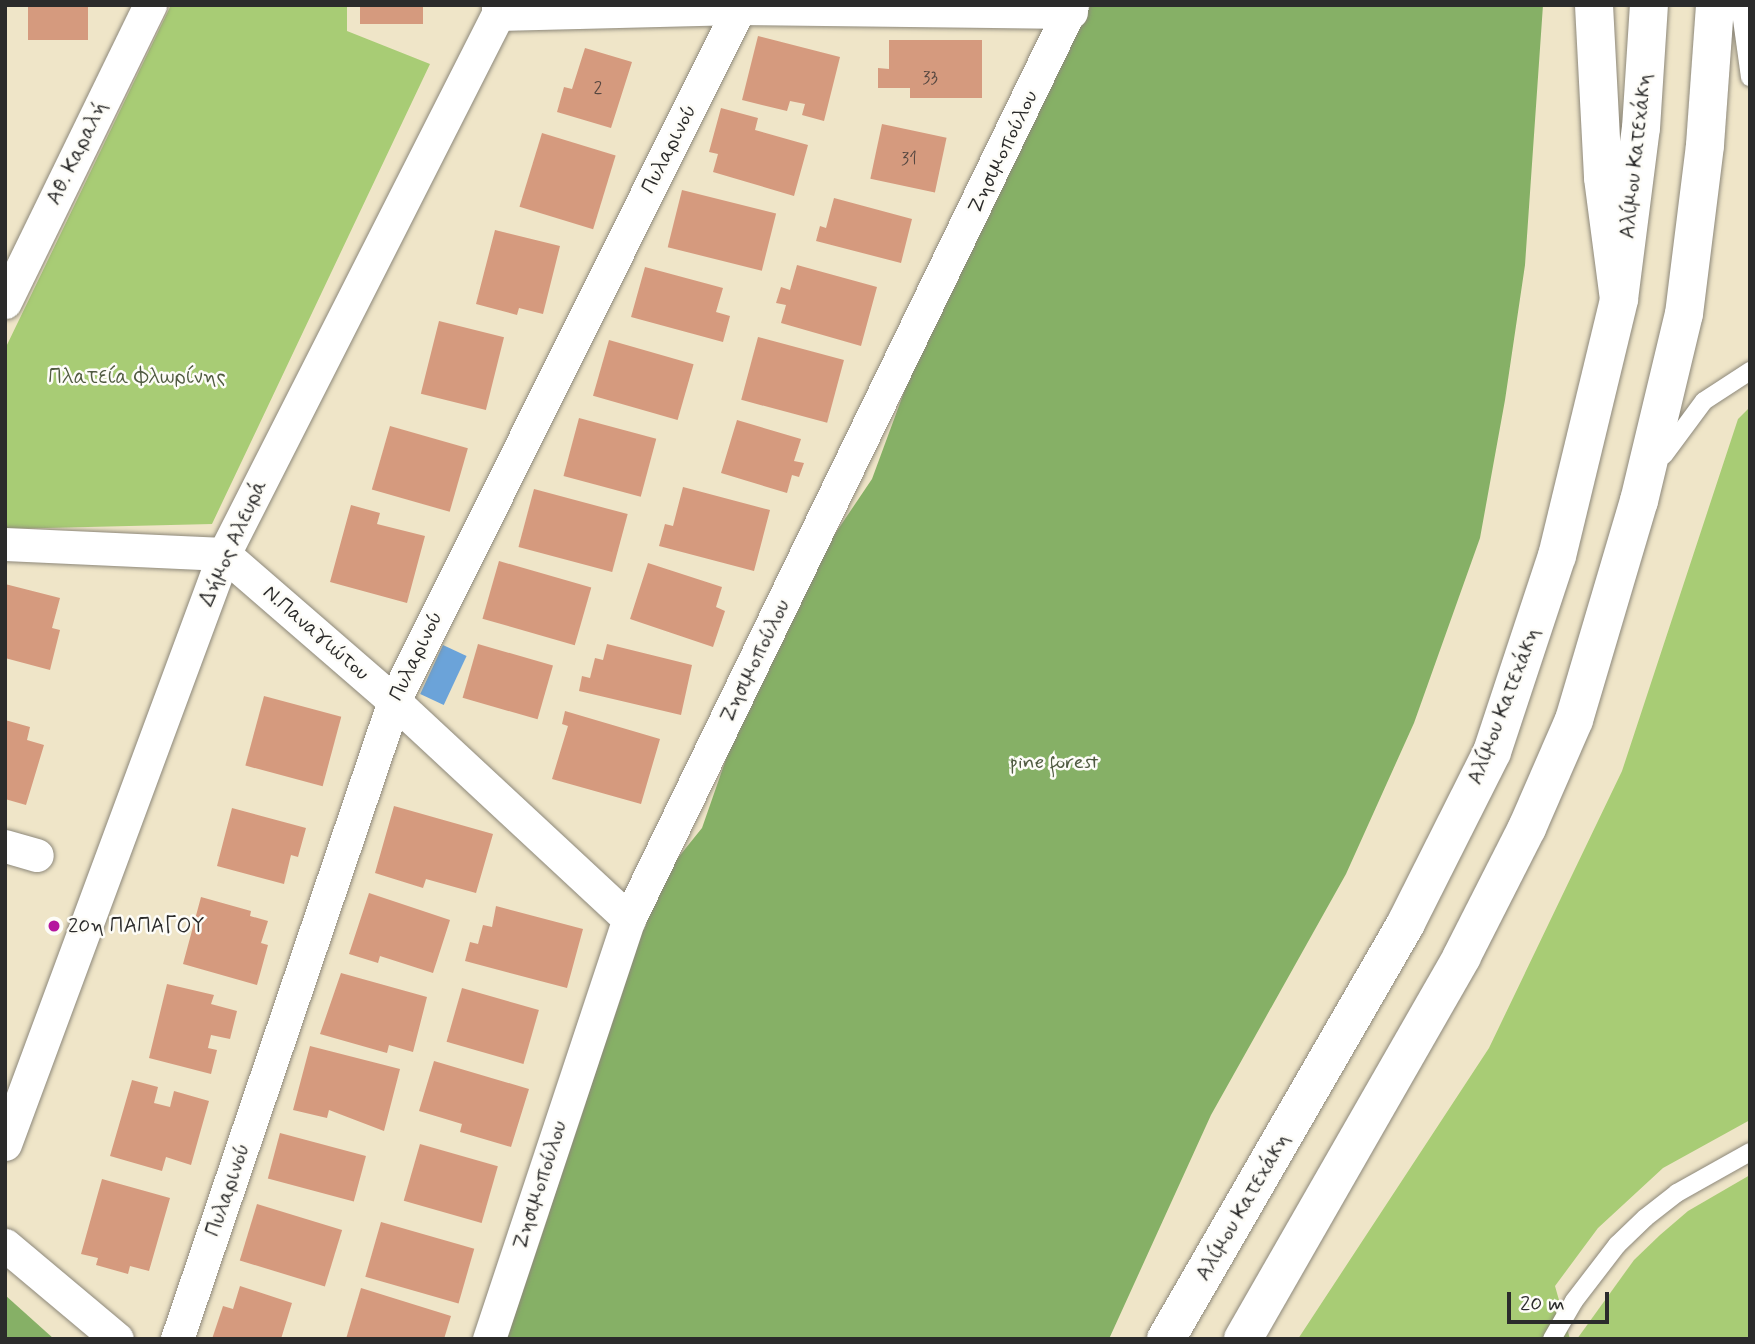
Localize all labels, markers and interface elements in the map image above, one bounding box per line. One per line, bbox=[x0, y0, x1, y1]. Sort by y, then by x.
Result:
house number: 33 bbox=[922, 67, 938, 89]
street label: Αλίμου Κατεχάκη bbox=[1615, 72, 1657, 240]
house number: 2 bbox=[594, 77, 602, 99]
street label: Ζησιμοπούλου bbox=[962, 86, 1044, 218]
street label: Αθ. Καραλή bbox=[41, 97, 113, 209]
street label: Πυλαρινού bbox=[636, 100, 702, 198]
house number: 31 bbox=[901, 148, 917, 170]
park label: Πλατεία Φλωρίνης bbox=[48, 364, 226, 390]
street label: Δήμος Αλευρά bbox=[194, 476, 272, 610]
street label: Ν.Παναγιώτου bbox=[258, 580, 374, 686]
street label: Ζησιμοπούλου bbox=[714, 595, 796, 727]
street label: Πυλαρινού bbox=[384, 607, 448, 705]
street label: Αλίμου Κατεχάκη bbox=[1462, 624, 1546, 788]
park label: pine forest bbox=[1010, 749, 1098, 775]
place label: 20η ΠΑΠΑΓΟΥ bbox=[68, 913, 204, 939]
marker: 20η ΠΑΠΑΓΟΥ bbox=[46, 918, 62, 934]
street label: Ζησιμοπούλου bbox=[507, 1117, 573, 1253]
street label: Αλίμου Κατεχάκη bbox=[1191, 1129, 1295, 1285]
street label: Πυλαρινού bbox=[200, 1140, 256, 1240]
scale bar bbox=[1510, 1278, 1612, 1322]
text: 20 m bbox=[1520, 1290, 1565, 1318]

